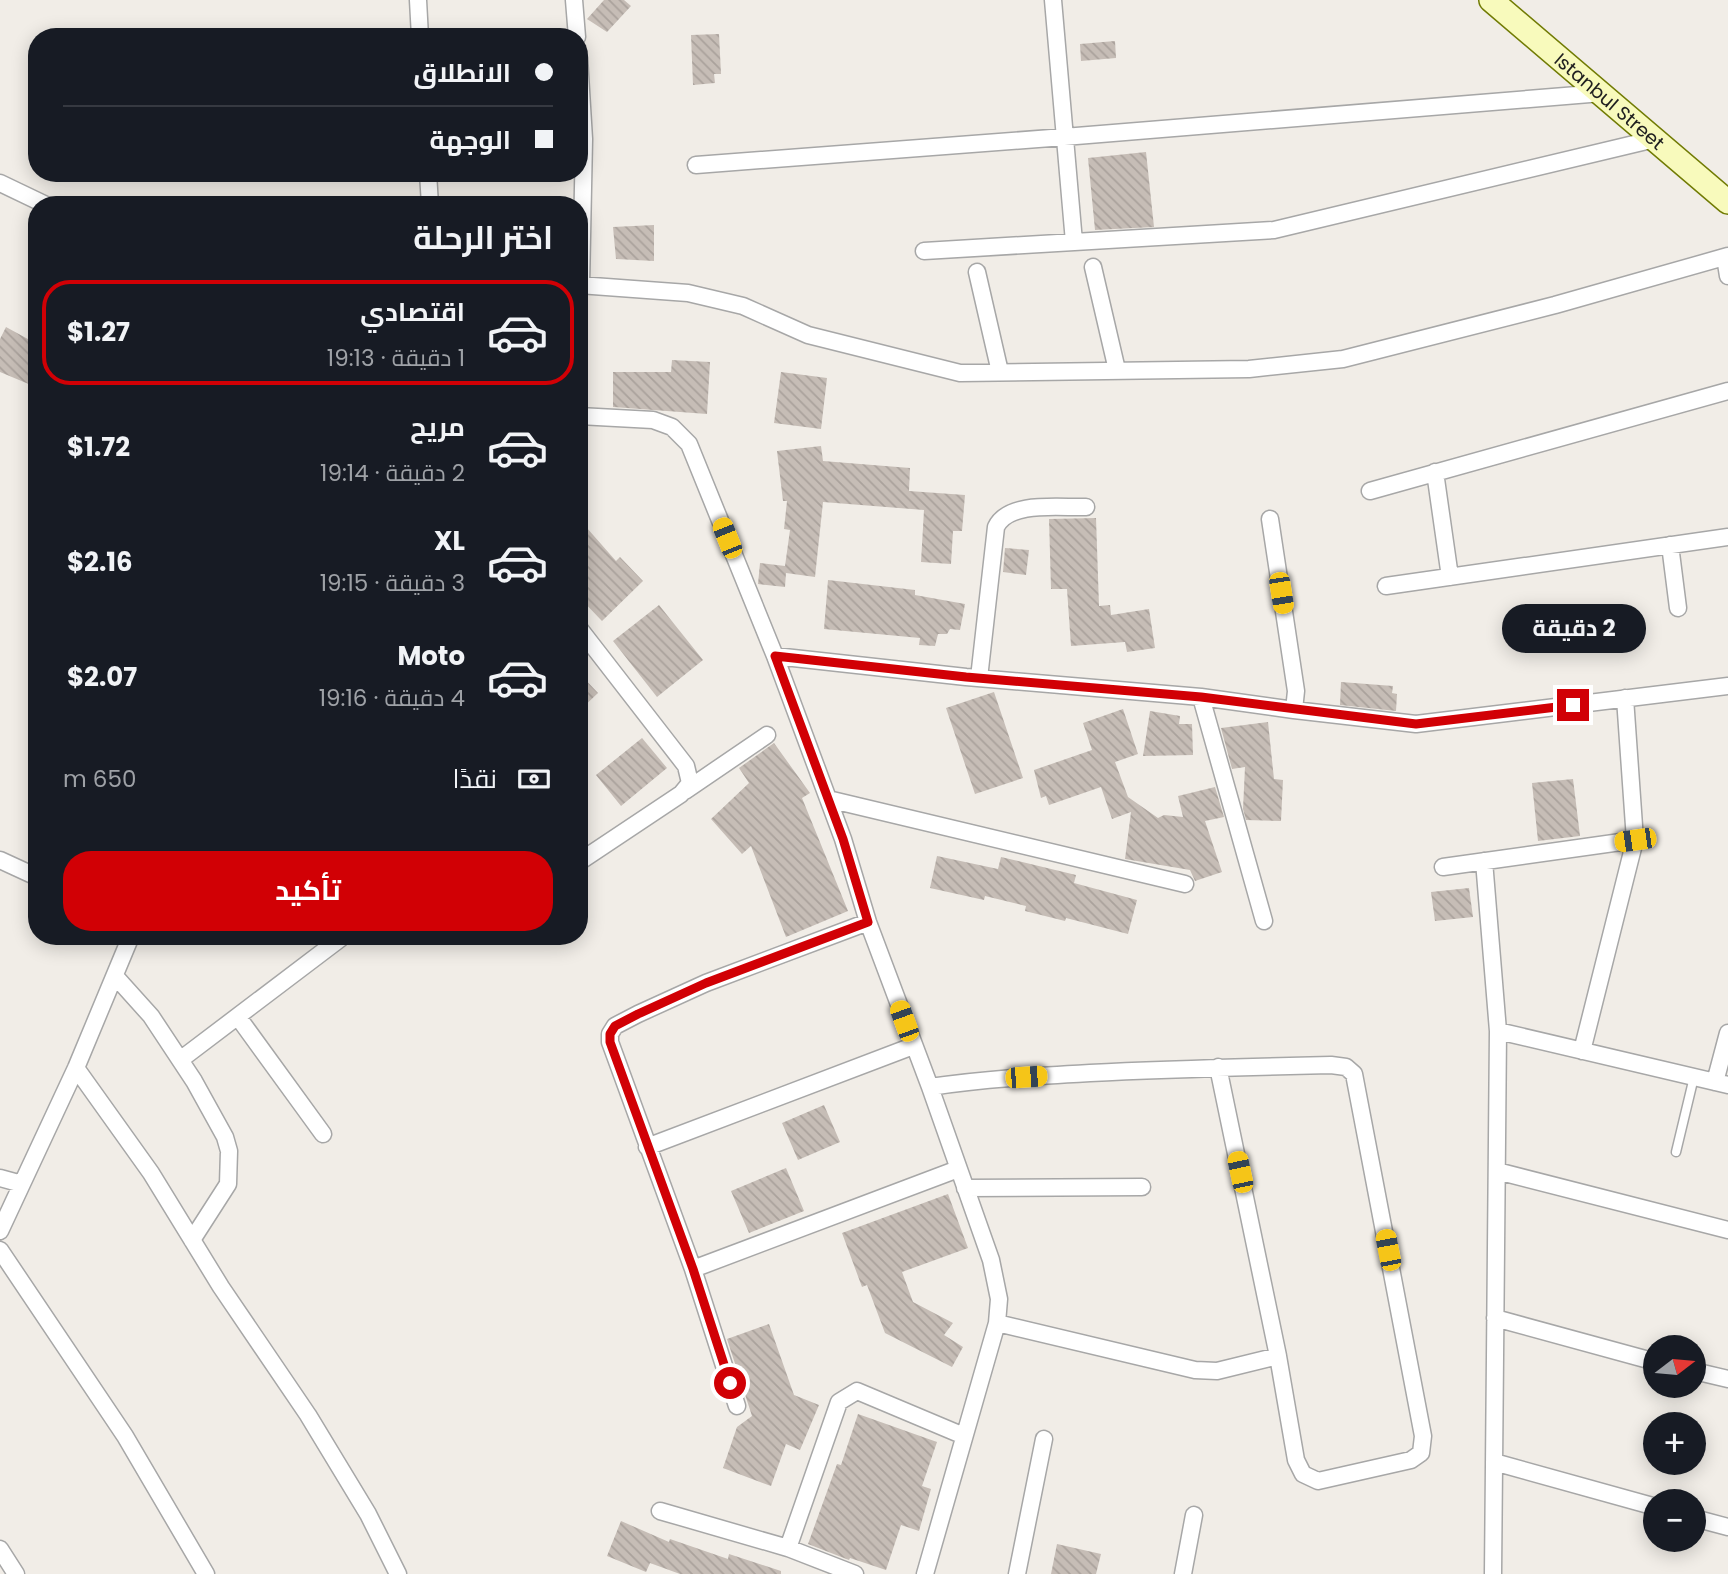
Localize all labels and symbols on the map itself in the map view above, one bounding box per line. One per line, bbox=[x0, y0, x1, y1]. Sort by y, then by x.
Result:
street label: Istanbul Street bbox=[1549, 47, 1670, 156]
car bbox=[710, 515, 745, 561]
car bbox=[1268, 571, 1295, 615]
callout: 2 دقيقة bbox=[1501, 604, 1645, 652]
route end bbox=[1557, 689, 1589, 721]
car bbox=[1613, 827, 1658, 853]
car bbox=[887, 998, 922, 1044]
car bbox=[1005, 1065, 1048, 1089]
car bbox=[1226, 1149, 1255, 1195]
car bbox=[1374, 1227, 1403, 1273]
north arrow bbox=[1643, 1335, 1706, 1398]
route start bbox=[714, 1367, 746, 1399]

